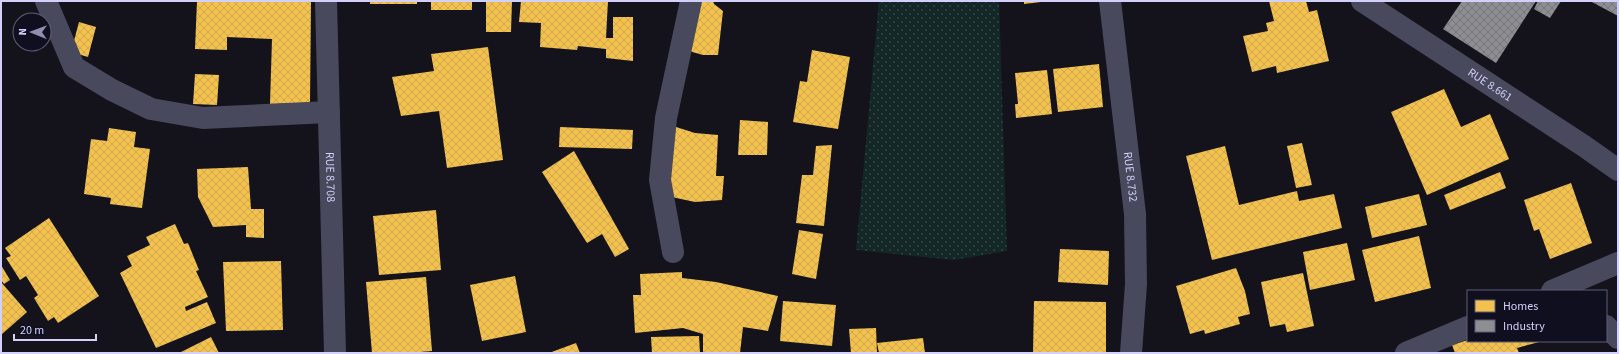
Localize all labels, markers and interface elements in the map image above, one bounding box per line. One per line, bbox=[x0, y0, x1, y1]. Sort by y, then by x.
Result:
north arrow bbox=[12, 12, 52, 52]
text: N bbox=[15, 28, 30, 36]
street label: RUE 8.661 bbox=[1464, 64, 1516, 106]
street label: RUE 8.732 bbox=[1119, 151, 1142, 203]
street label: RUE 8.708 bbox=[321, 152, 339, 202]
legend bbox=[1467, 290, 1607, 342]
text: Homes bbox=[1503, 298, 1538, 315]
scale bar bbox=[14, 316, 96, 342]
text: Industry bbox=[1503, 318, 1545, 335]
text: 20 m bbox=[20, 322, 44, 339]

